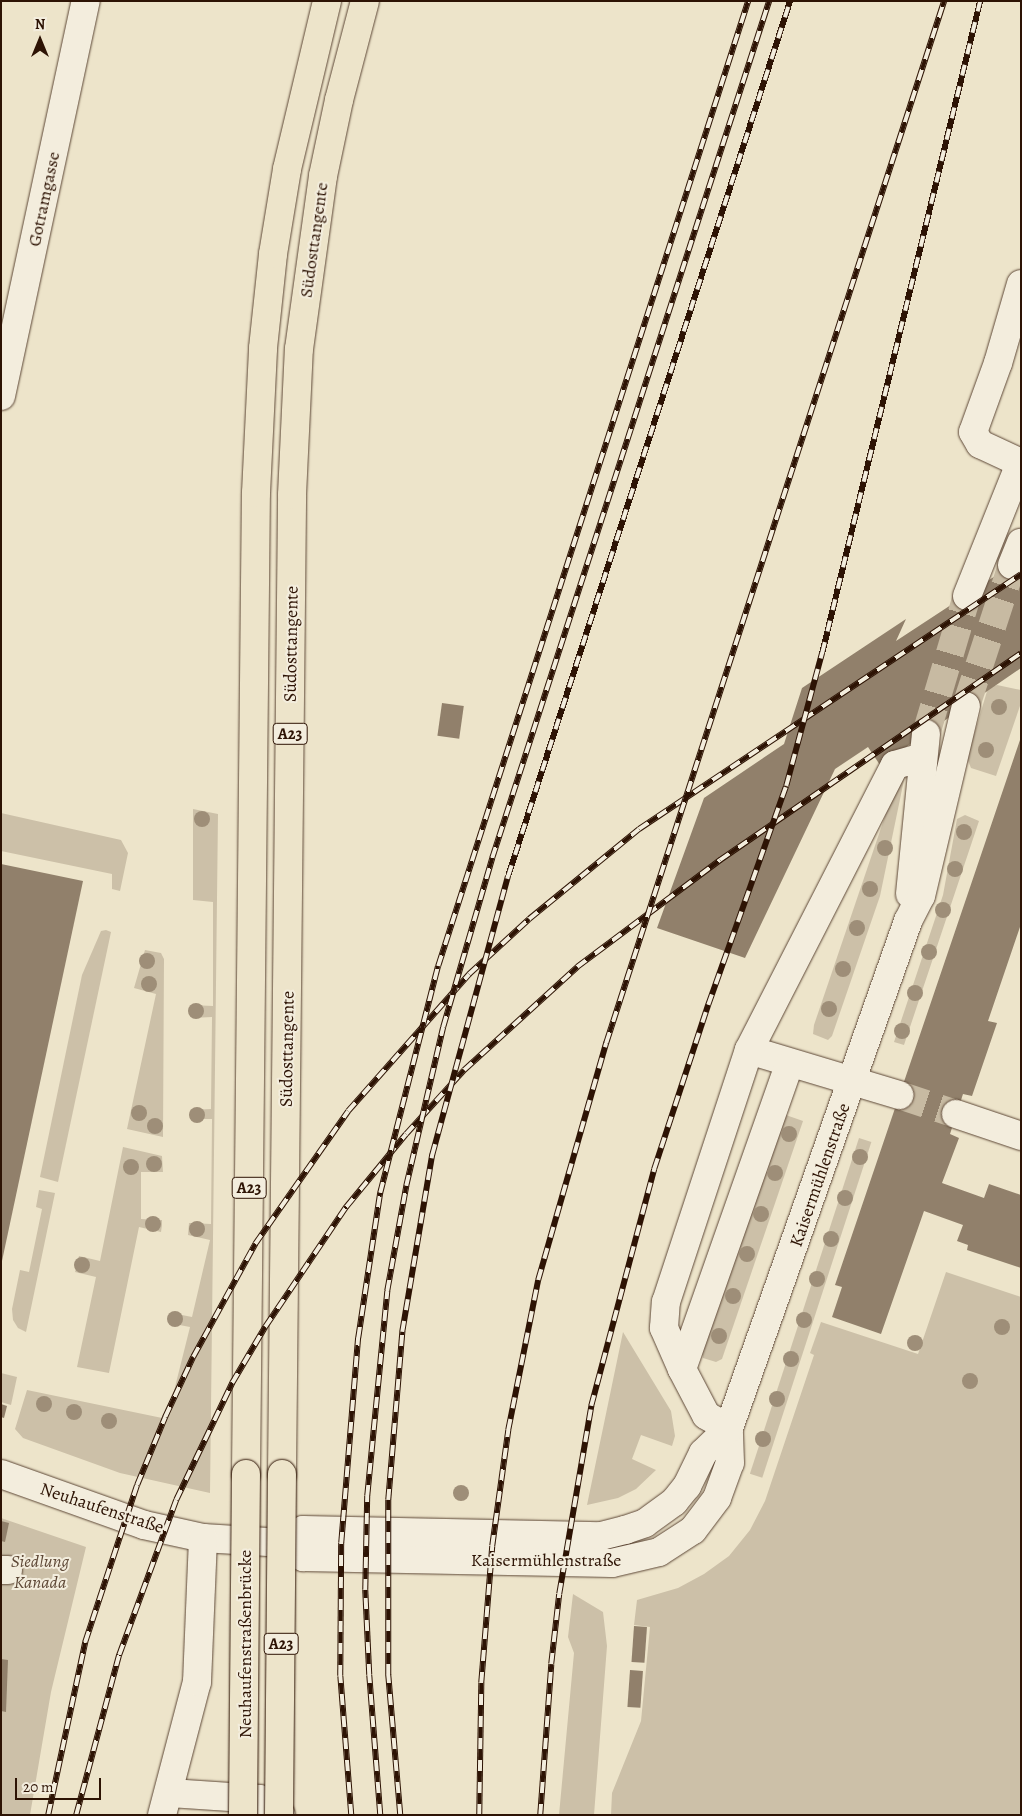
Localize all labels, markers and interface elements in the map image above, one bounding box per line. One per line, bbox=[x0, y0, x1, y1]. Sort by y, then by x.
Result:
north arrow bbox=[15, 15, 65, 65]
text: N bbox=[35, 15, 45, 34]
street label: Gotramgasse bbox=[23, 150, 65, 248]
street label: Südosttangente bbox=[295, 181, 333, 299]
street label: Südosttangente bbox=[279, 586, 303, 702]
road number: A23 bbox=[272, 721, 308, 748]
street label: Südosttangente bbox=[275, 991, 299, 1107]
street label: Kaisermühlenstraße bbox=[785, 1100, 855, 1250]
road number: A23 bbox=[232, 1174, 266, 1202]
street label: Neuhaufenstraße bbox=[37, 1478, 167, 1538]
street label: Kaisermühlenstraße bbox=[471, 1549, 621, 1571]
street label: Neuhaufenstraßenbrücke bbox=[234, 1550, 256, 1738]
park label: Siedlung Kanada bbox=[11, 1551, 69, 1594]
road number: A23 bbox=[264, 1630, 298, 1658]
scale bar bbox=[18, 1768, 104, 1800]
text: 20 m bbox=[23, 1777, 54, 1797]

